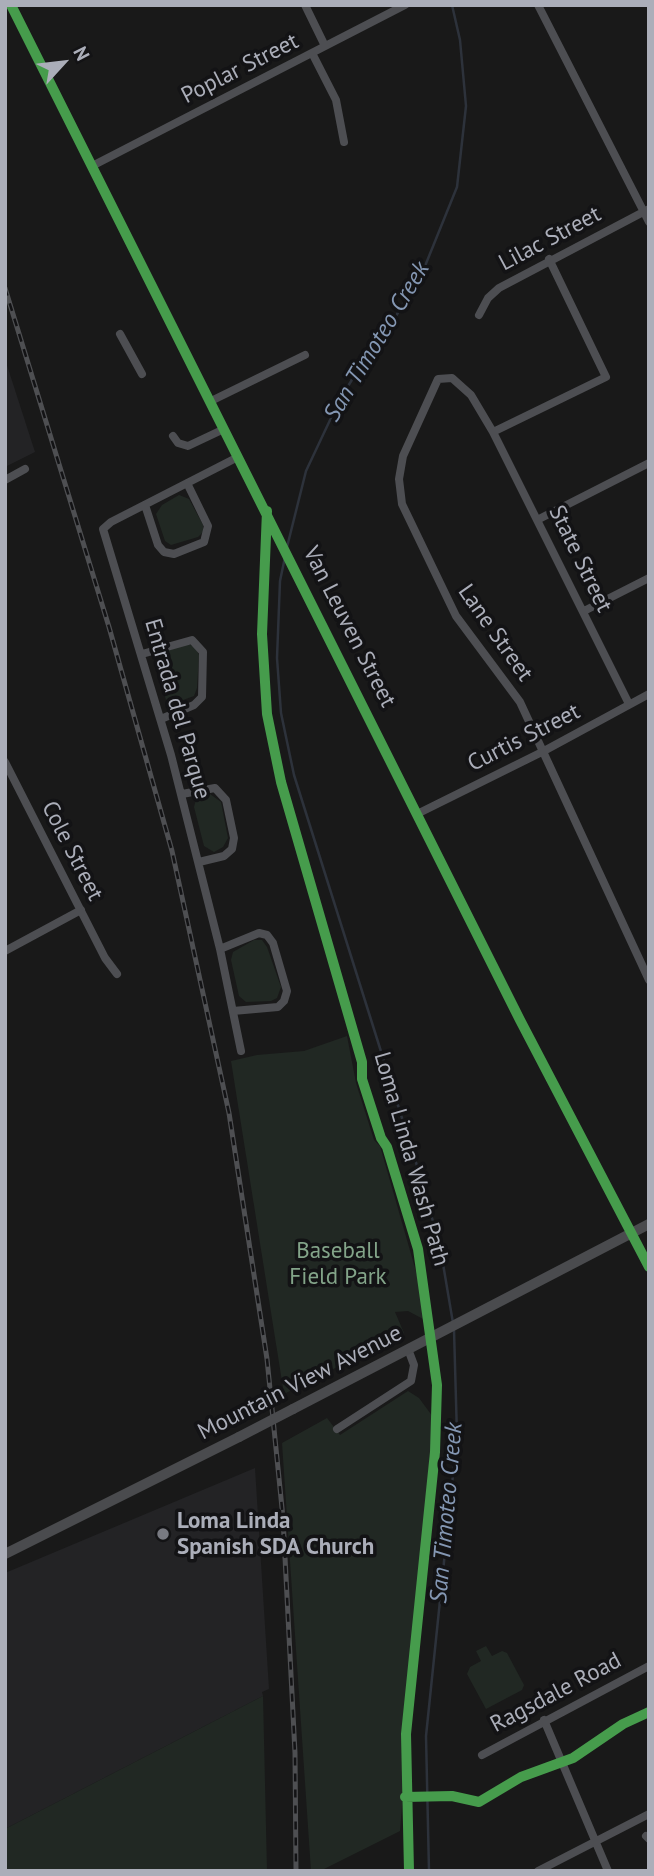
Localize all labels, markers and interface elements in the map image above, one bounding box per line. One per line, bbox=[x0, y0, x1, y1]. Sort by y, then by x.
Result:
north arrow bbox=[28, 28, 98, 98]
street label: Poplar Street bbox=[177, 28, 303, 110]
text: N bbox=[68, 42, 95, 64]
street label: Lilac Street bbox=[494, 201, 606, 277]
water label: San Timoteo Creek bbox=[318, 257, 436, 427]
street label: State Street bbox=[542, 501, 618, 617]
street label: Van Leuven Street bbox=[297, 542, 401, 712]
street label: Lane Street bbox=[452, 579, 538, 687]
street label: Entrada del Parque bbox=[138, 616, 216, 802]
street label: Curtis Street bbox=[463, 698, 585, 778]
street label: Cole Street bbox=[35, 797, 109, 905]
street label: Loma Linda Wash Path bbox=[367, 1049, 455, 1269]
park label: Baseball Field Park bbox=[289, 1237, 387, 1291]
street label: Mountain View Avenue bbox=[193, 1320, 407, 1446]
water label: San Timoteo Creek bbox=[425, 1421, 469, 1605]
place label: Loma Linda Spanish SDA Church bbox=[177, 1507, 374, 1561]
marker: Loma Linda Spanish SDA Church bbox=[155, 1526, 171, 1542]
street label: Ragsdale Road bbox=[486, 1647, 626, 1739]

